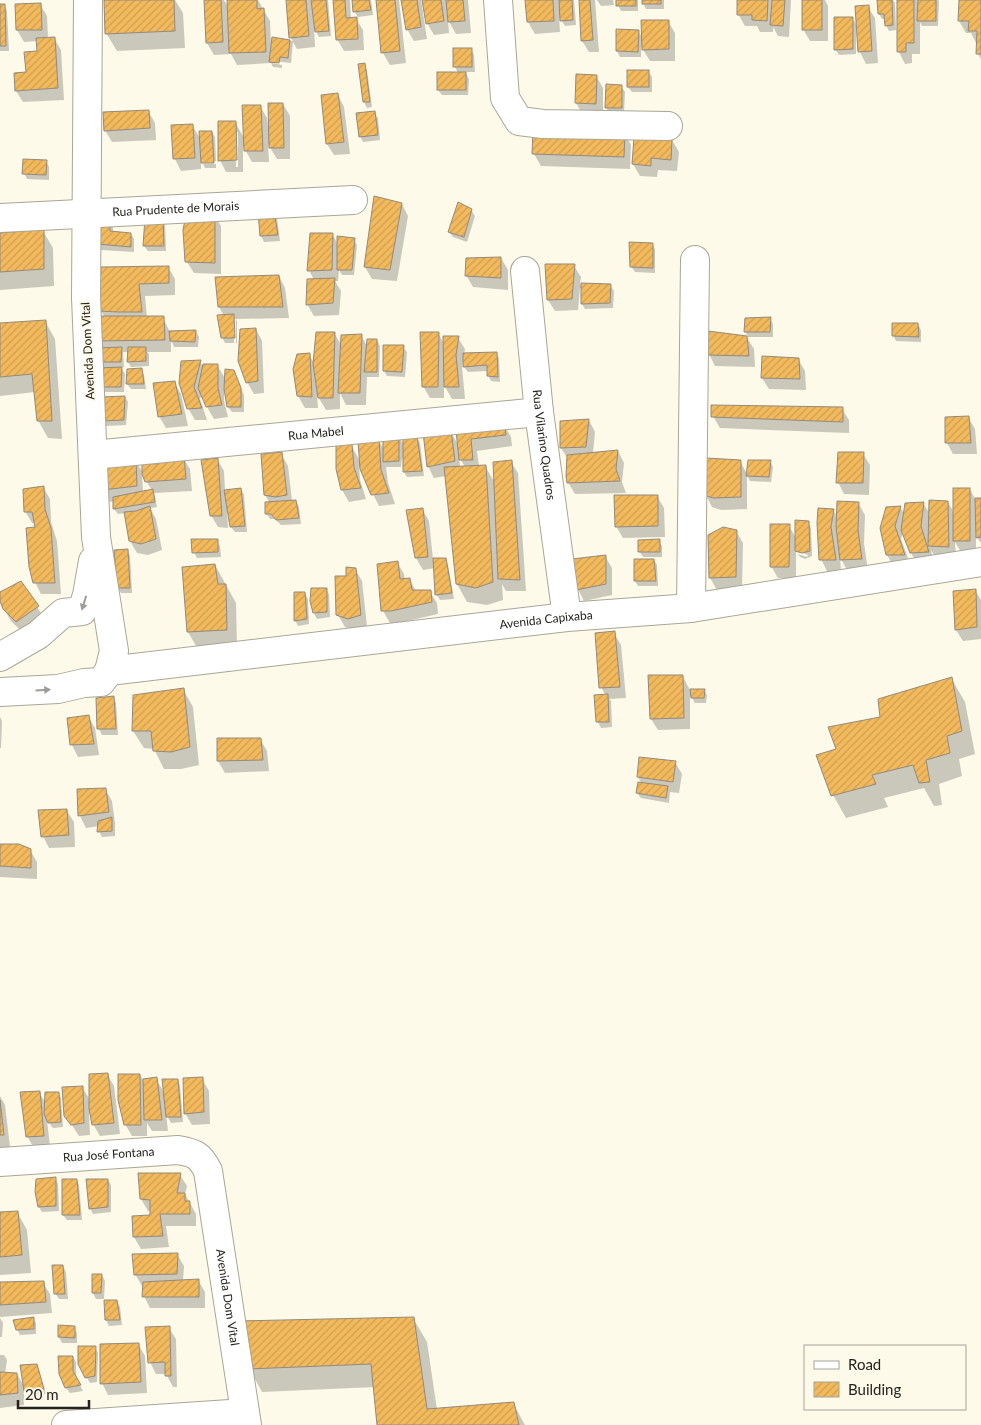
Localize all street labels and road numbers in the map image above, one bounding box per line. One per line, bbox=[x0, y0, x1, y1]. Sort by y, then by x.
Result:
street label: Rua Prudente de Morais bbox=[112, 198, 239, 219]
street label: Avenida Dom Vital bbox=[77, 302, 98, 400]
street label: Rua Vilarino Quadros bbox=[530, 389, 559, 501]
street label: Rua Mabel bbox=[287, 423, 344, 443]
street label: Avenida Capixaba bbox=[499, 607, 593, 632]
street label: Rua José Fontana bbox=[62, 1144, 155, 1165]
street label: Avenida Dom Vital bbox=[213, 1248, 243, 1347]

